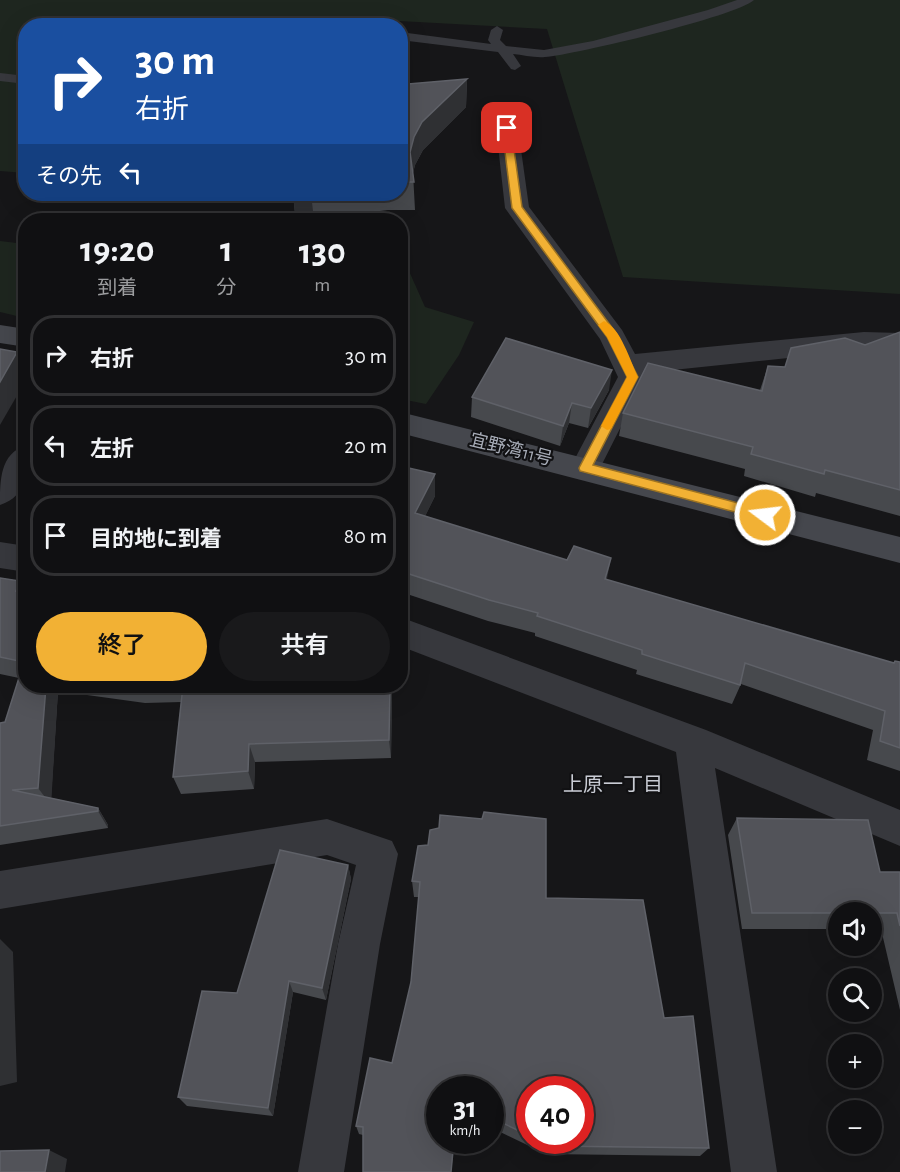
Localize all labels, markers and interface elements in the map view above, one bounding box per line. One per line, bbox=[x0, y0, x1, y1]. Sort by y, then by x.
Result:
text: 30 m bbox=[135, 40, 215, 82]
icon: right bbox=[36, 42, 114, 120]
text: 右折 bbox=[135, 96, 189, 123]
pin bbox=[481, 102, 532, 153]
icon: arrive bbox=[490, 111, 523, 144]
icon: left bbox=[114, 156, 147, 189]
text: その先 bbox=[36, 165, 102, 187]
text: 19:20 bbox=[80, 232, 154, 268]
text: 1 bbox=[220, 232, 233, 268]
text: 130 bbox=[299, 234, 346, 270]
text: m bbox=[314, 275, 330, 295]
text: 到着 bbox=[97, 278, 137, 298]
text: 分 bbox=[217, 278, 237, 298]
icon: right bbox=[39, 339, 72, 372]
text: 30 m bbox=[345, 345, 387, 367]
text: 右折 bbox=[90, 348, 134, 370]
icon: left bbox=[39, 429, 72, 462]
street label: 宜野湾11号 bbox=[468, 430, 554, 469]
text: 20 m bbox=[344, 435, 387, 457]
text: 左折 bbox=[90, 438, 134, 460]
position arrow bbox=[733, 483, 797, 547]
icon: arrive bbox=[39, 519, 72, 552]
text: 80 m bbox=[344, 525, 387, 547]
text: 目的地に到着 bbox=[90, 528, 222, 550]
button: 終了 bbox=[36, 612, 207, 681]
button: 共有 bbox=[219, 612, 390, 681]
district label: 上原一丁目 bbox=[563, 774, 663, 795]
map controls bbox=[828, 902, 882, 1154]
button: sound bbox=[828, 902, 882, 956]
button: search bbox=[828, 968, 882, 1022]
button: + bbox=[828, 1034, 882, 1088]
speed limit sign: 40 bbox=[516, 1076, 594, 1154]
text: 31 bbox=[453, 1093, 477, 1123]
button: − bbox=[828, 1100, 882, 1154]
text: km/h bbox=[450, 1123, 480, 1138]

